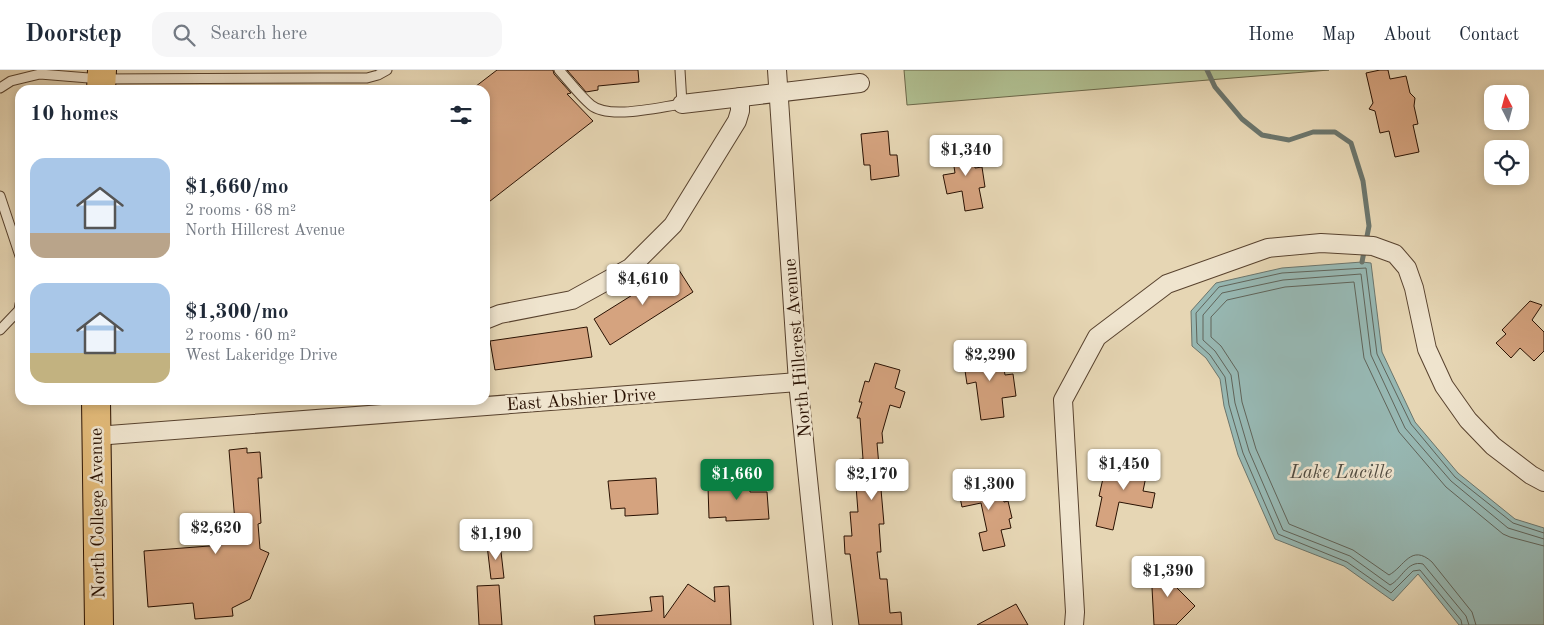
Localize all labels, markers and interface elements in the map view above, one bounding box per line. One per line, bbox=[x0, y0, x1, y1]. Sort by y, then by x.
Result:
search box bbox=[152, 12, 502, 57]
icon: search bbox=[170, 21, 198, 49]
text: Doorstep bbox=[25, 23, 122, 47]
text: Search here bbox=[210, 25, 307, 44]
text: Home bbox=[1248, 26, 1294, 44]
text: Map bbox=[1322, 26, 1355, 44]
text: About bbox=[1383, 26, 1431, 44]
text: Contact bbox=[1459, 26, 1519, 44]
north arrow bbox=[1484, 85, 1529, 130]
map controls bbox=[1484, 85, 1529, 185]
icon: filters bbox=[447, 101, 475, 129]
text: 10 homes bbox=[30, 104, 118, 125]
pin: $1,340 bbox=[925, 134, 1007, 177]
button: locate bbox=[1484, 140, 1529, 185]
text: $1,340 bbox=[941, 143, 991, 159]
text: $1,660/mo bbox=[185, 177, 289, 198]
icon: home bbox=[70, 178, 130, 238]
text: 2 rooms · 68 m² bbox=[185, 203, 296, 219]
text: North Hillcrest Avenue bbox=[185, 223, 345, 239]
street label: North Hillcrest Avenue bbox=[781, 258, 815, 438]
pin: $4,610 bbox=[602, 264, 684, 306]
text: $4,610 bbox=[618, 272, 668, 288]
text: $1,300/mo bbox=[185, 302, 289, 323]
icon: home bbox=[70, 303, 130, 363]
text: 2 rooms · 60 m² bbox=[185, 328, 296, 344]
pin: $2,290 bbox=[949, 340, 1031, 382]
text: West Lakeridge Drive bbox=[185, 348, 337, 364]
text: $2,290 bbox=[965, 348, 1015, 364]
street label: East Abshier Drive bbox=[506, 386, 656, 414]
street label: North College Avenue bbox=[88, 428, 108, 598]
pin: $1,450 bbox=[1083, 448, 1165, 491]
text: $1,450 bbox=[1099, 457, 1149, 473]
pin: $1,660 bbox=[696, 458, 778, 501]
pin: $2,170 bbox=[831, 458, 913, 501]
water label: Lake Lucille bbox=[1289, 464, 1392, 483]
text: $1,660 bbox=[712, 467, 762, 483]
text: $2,170 bbox=[847, 467, 897, 483]
pin: $1,300 bbox=[948, 468, 1030, 511]
text: $1,300 bbox=[964, 477, 1014, 493]
pin: $2,620 bbox=[175, 512, 257, 555]
pin: $1,190 bbox=[455, 518, 537, 561]
text: $2,620 bbox=[191, 521, 241, 537]
text: $1,190 bbox=[471, 527, 521, 543]
pin: $1,390 bbox=[1127, 556, 1209, 598]
text: $1,390 bbox=[1143, 564, 1193, 580]

